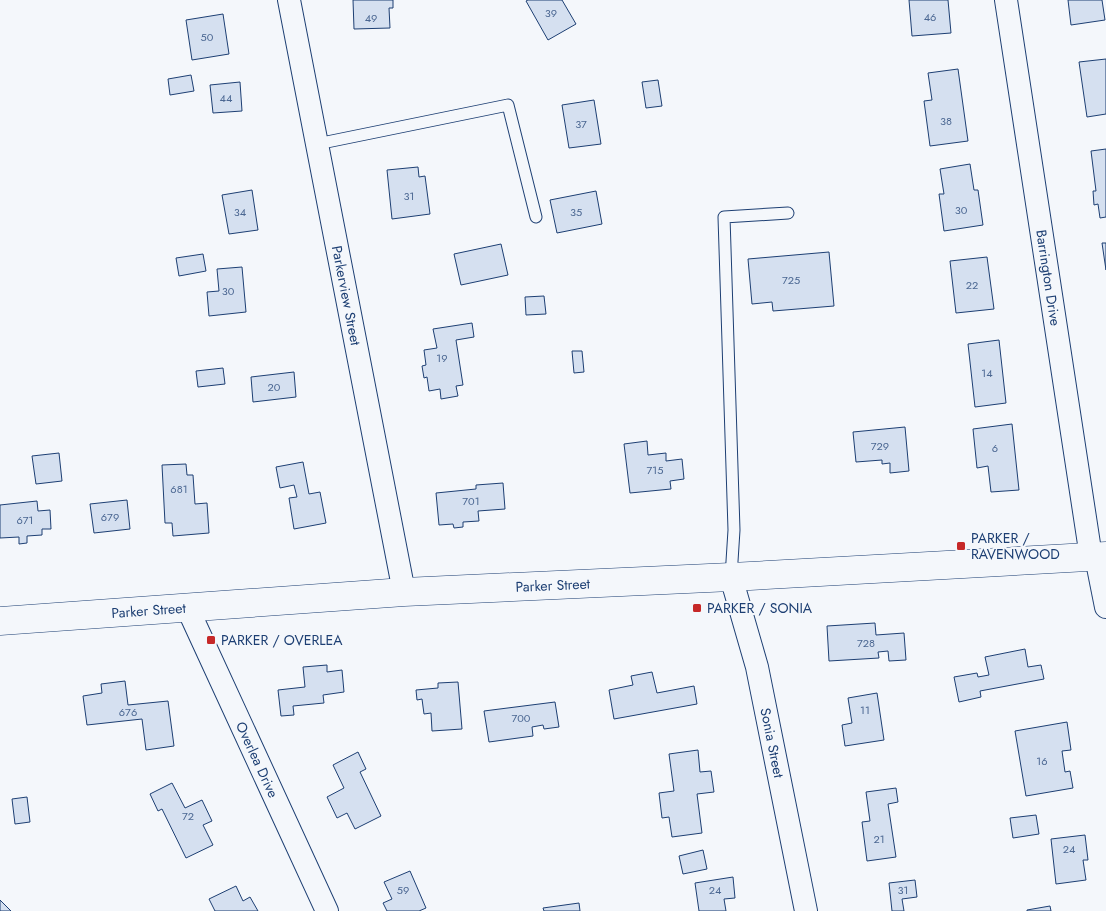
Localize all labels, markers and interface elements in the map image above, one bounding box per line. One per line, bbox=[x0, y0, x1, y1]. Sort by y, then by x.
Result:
house number: 39 bbox=[545, 5, 557, 21]
house number: 46 bbox=[924, 9, 936, 25]
house number: 49 bbox=[365, 10, 377, 26]
house number: 50 bbox=[201, 29, 214, 45]
house number: 44 bbox=[220, 90, 233, 106]
house number: 38 bbox=[940, 113, 952, 129]
house number: 37 bbox=[575, 116, 587, 132]
house number: 31 bbox=[404, 188, 414, 204]
house number: 30 bbox=[955, 202, 968, 218]
house number: 34 bbox=[234, 204, 247, 220]
house number: 35 bbox=[570, 204, 582, 220]
street label: Barrington Drive bbox=[1031, 228, 1066, 327]
street label: Parkerview Street bbox=[327, 244, 366, 348]
house number: 725 bbox=[782, 272, 800, 288]
house number: 22 bbox=[966, 277, 978, 293]
house number: 30 bbox=[222, 283, 235, 299]
house number: 19 bbox=[436, 350, 448, 366]
house number: 14 bbox=[981, 365, 993, 381]
house number: 20 bbox=[268, 379, 281, 395]
house number: 729 bbox=[871, 438, 889, 454]
house number: 6 bbox=[992, 440, 998, 456]
house number: 715 bbox=[647, 462, 663, 478]
house number: 681 bbox=[170, 481, 188, 497]
house number: 701 bbox=[462, 493, 480, 509]
house number: 679 bbox=[101, 509, 119, 525]
house number: 671 bbox=[16, 512, 34, 528]
place label: PARKER / RAVENWOOD bbox=[971, 528, 1060, 564]
marker: PARKER / RAVENWOOD bbox=[955, 540, 967, 552]
street label: Parker Street bbox=[515, 573, 591, 597]
street label: Parker Street bbox=[111, 598, 187, 623]
place label: PARKER / SONIA bbox=[707, 598, 813, 618]
marker: PARKER / SONIA bbox=[691, 602, 703, 614]
place label: PARKER / OVERLEA bbox=[221, 630, 343, 650]
marker: PARKER / OVERLEA bbox=[205, 634, 217, 646]
house number: 728 bbox=[857, 635, 875, 651]
house number: 11 bbox=[860, 702, 870, 718]
house number: 676 bbox=[119, 704, 137, 720]
street label: Sonia Street bbox=[755, 706, 789, 780]
house number: 700 bbox=[512, 710, 531, 726]
street label: Overlea Drive bbox=[231, 718, 283, 801]
house number: 16 bbox=[1036, 753, 1048, 769]
house number: 72 bbox=[182, 808, 194, 824]
house number: 21 bbox=[873, 831, 885, 847]
house number: 24 bbox=[1063, 841, 1076, 857]
house number: 59 bbox=[397, 882, 409, 898]
house number: 24 bbox=[709, 882, 722, 898]
house number: 31 bbox=[898, 882, 908, 898]

